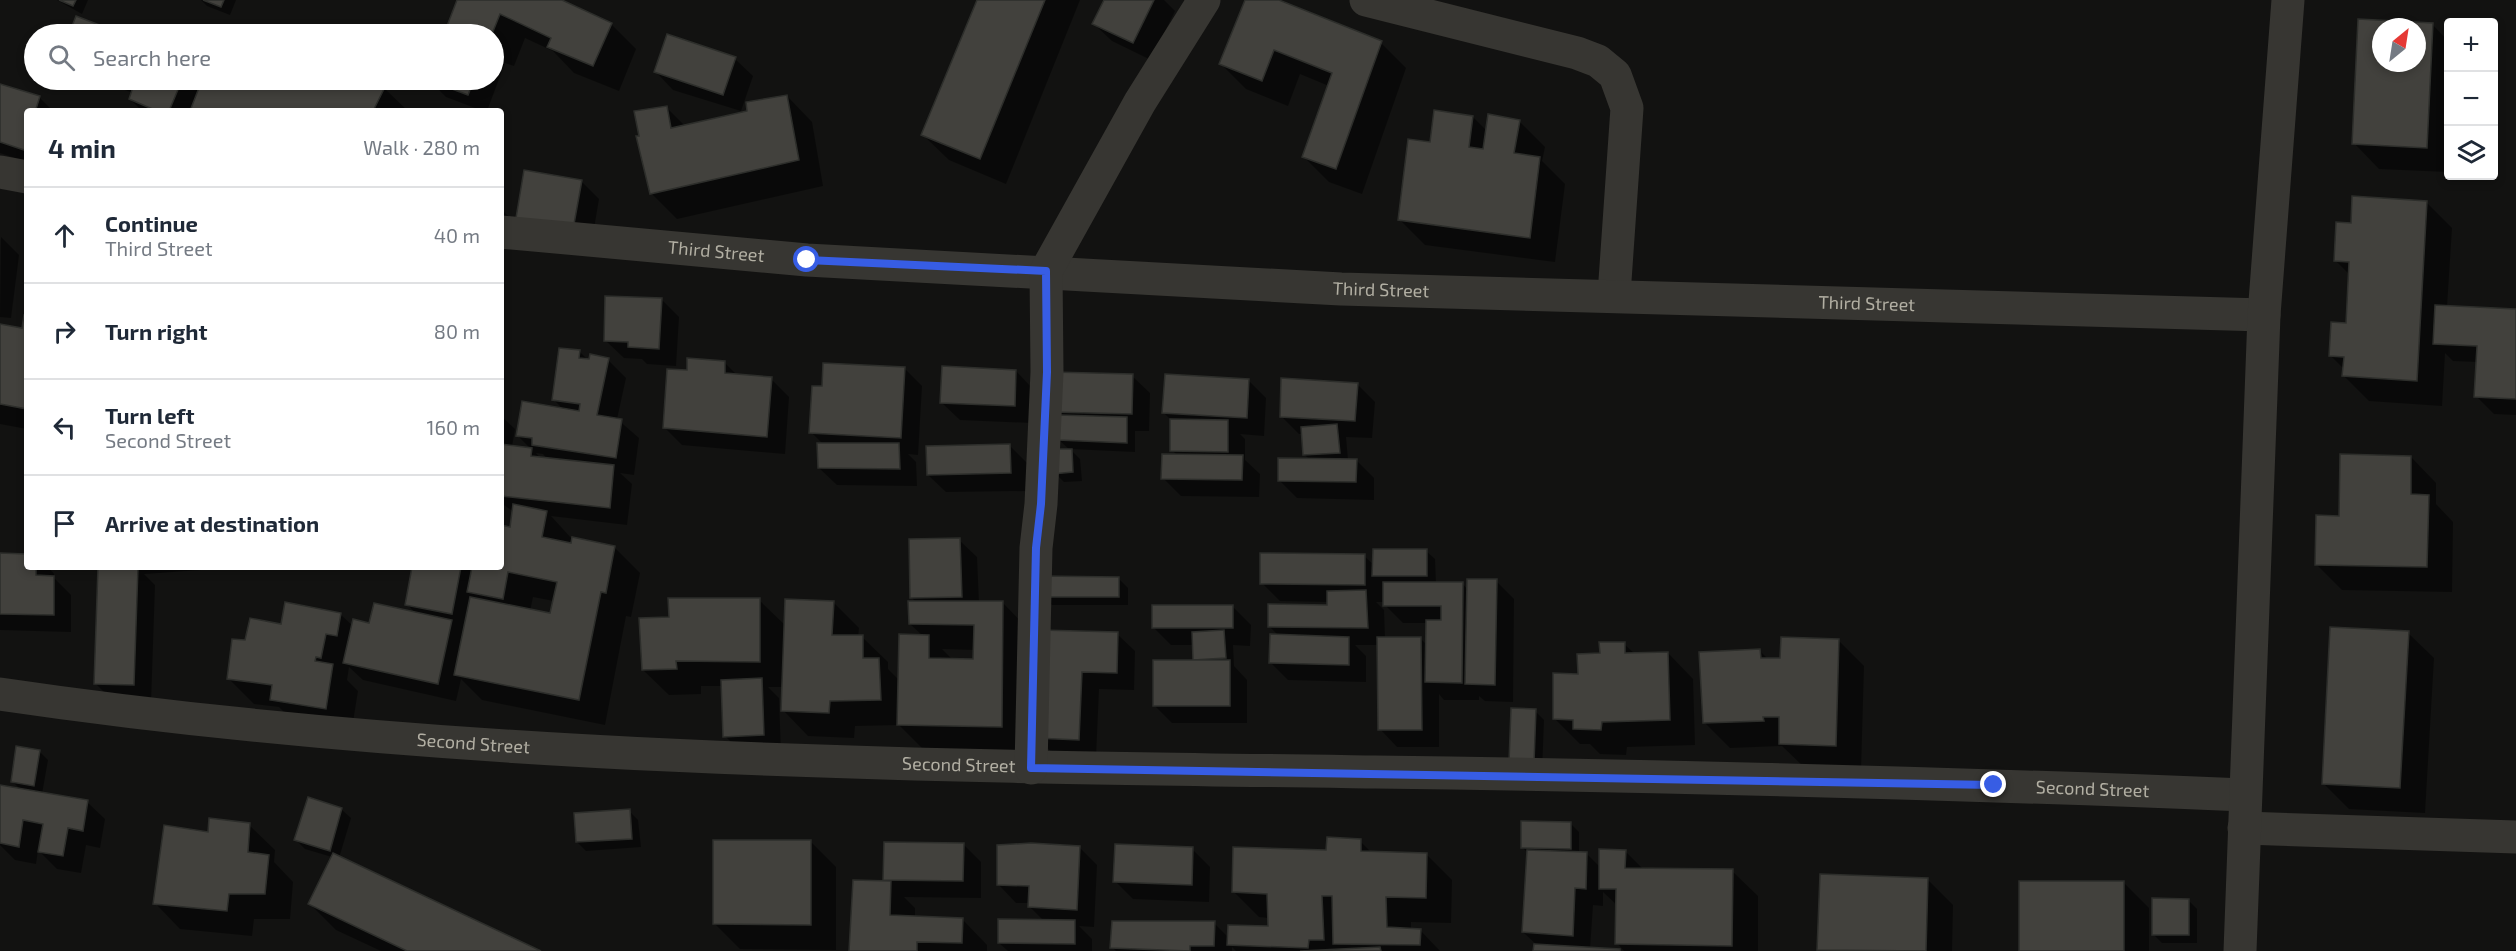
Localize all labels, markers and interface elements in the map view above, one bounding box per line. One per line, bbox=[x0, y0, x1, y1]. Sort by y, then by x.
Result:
north arrow bbox=[2372, 18, 2426, 72]
map controls bbox=[2444, 18, 2498, 180]
button: + bbox=[2444, 18, 2498, 72]
search box bbox=[24, 24, 504, 90]
icon: search bbox=[45, 41, 78, 74]
text: Search here bbox=[93, 44, 211, 70]
button: − bbox=[2444, 72, 2498, 126]
button: layers bbox=[2444, 126, 2498, 180]
text: 4 min bbox=[48, 132, 116, 163]
text: Walk · 280 m bbox=[363, 135, 480, 159]
text: Continue bbox=[105, 210, 198, 236]
icon: ahead bbox=[48, 219, 81, 252]
text: 40 m bbox=[434, 223, 480, 247]
street label: Third Street bbox=[667, 235, 766, 266]
text: Third Street bbox=[105, 236, 213, 260]
route start bbox=[793, 246, 819, 272]
street label: Third Street bbox=[1332, 277, 1430, 301]
street label: Third Street bbox=[1818, 290, 1916, 315]
icon: right bbox=[48, 315, 81, 348]
text: Turn right bbox=[105, 318, 207, 344]
text: 80 m bbox=[434, 319, 480, 343]
text: Turn left bbox=[105, 402, 194, 428]
icon: left bbox=[48, 411, 81, 444]
text: 160 m bbox=[427, 415, 480, 439]
text: Second Street bbox=[105, 428, 231, 452]
icon: arrive bbox=[48, 507, 81, 540]
text: Arrive at destination bbox=[105, 510, 319, 536]
street label: Second Street bbox=[416, 728, 531, 758]
street label: Second Street bbox=[902, 752, 1016, 776]
route end bbox=[1980, 771, 2006, 797]
street label: Second Street bbox=[2035, 775, 2150, 801]

